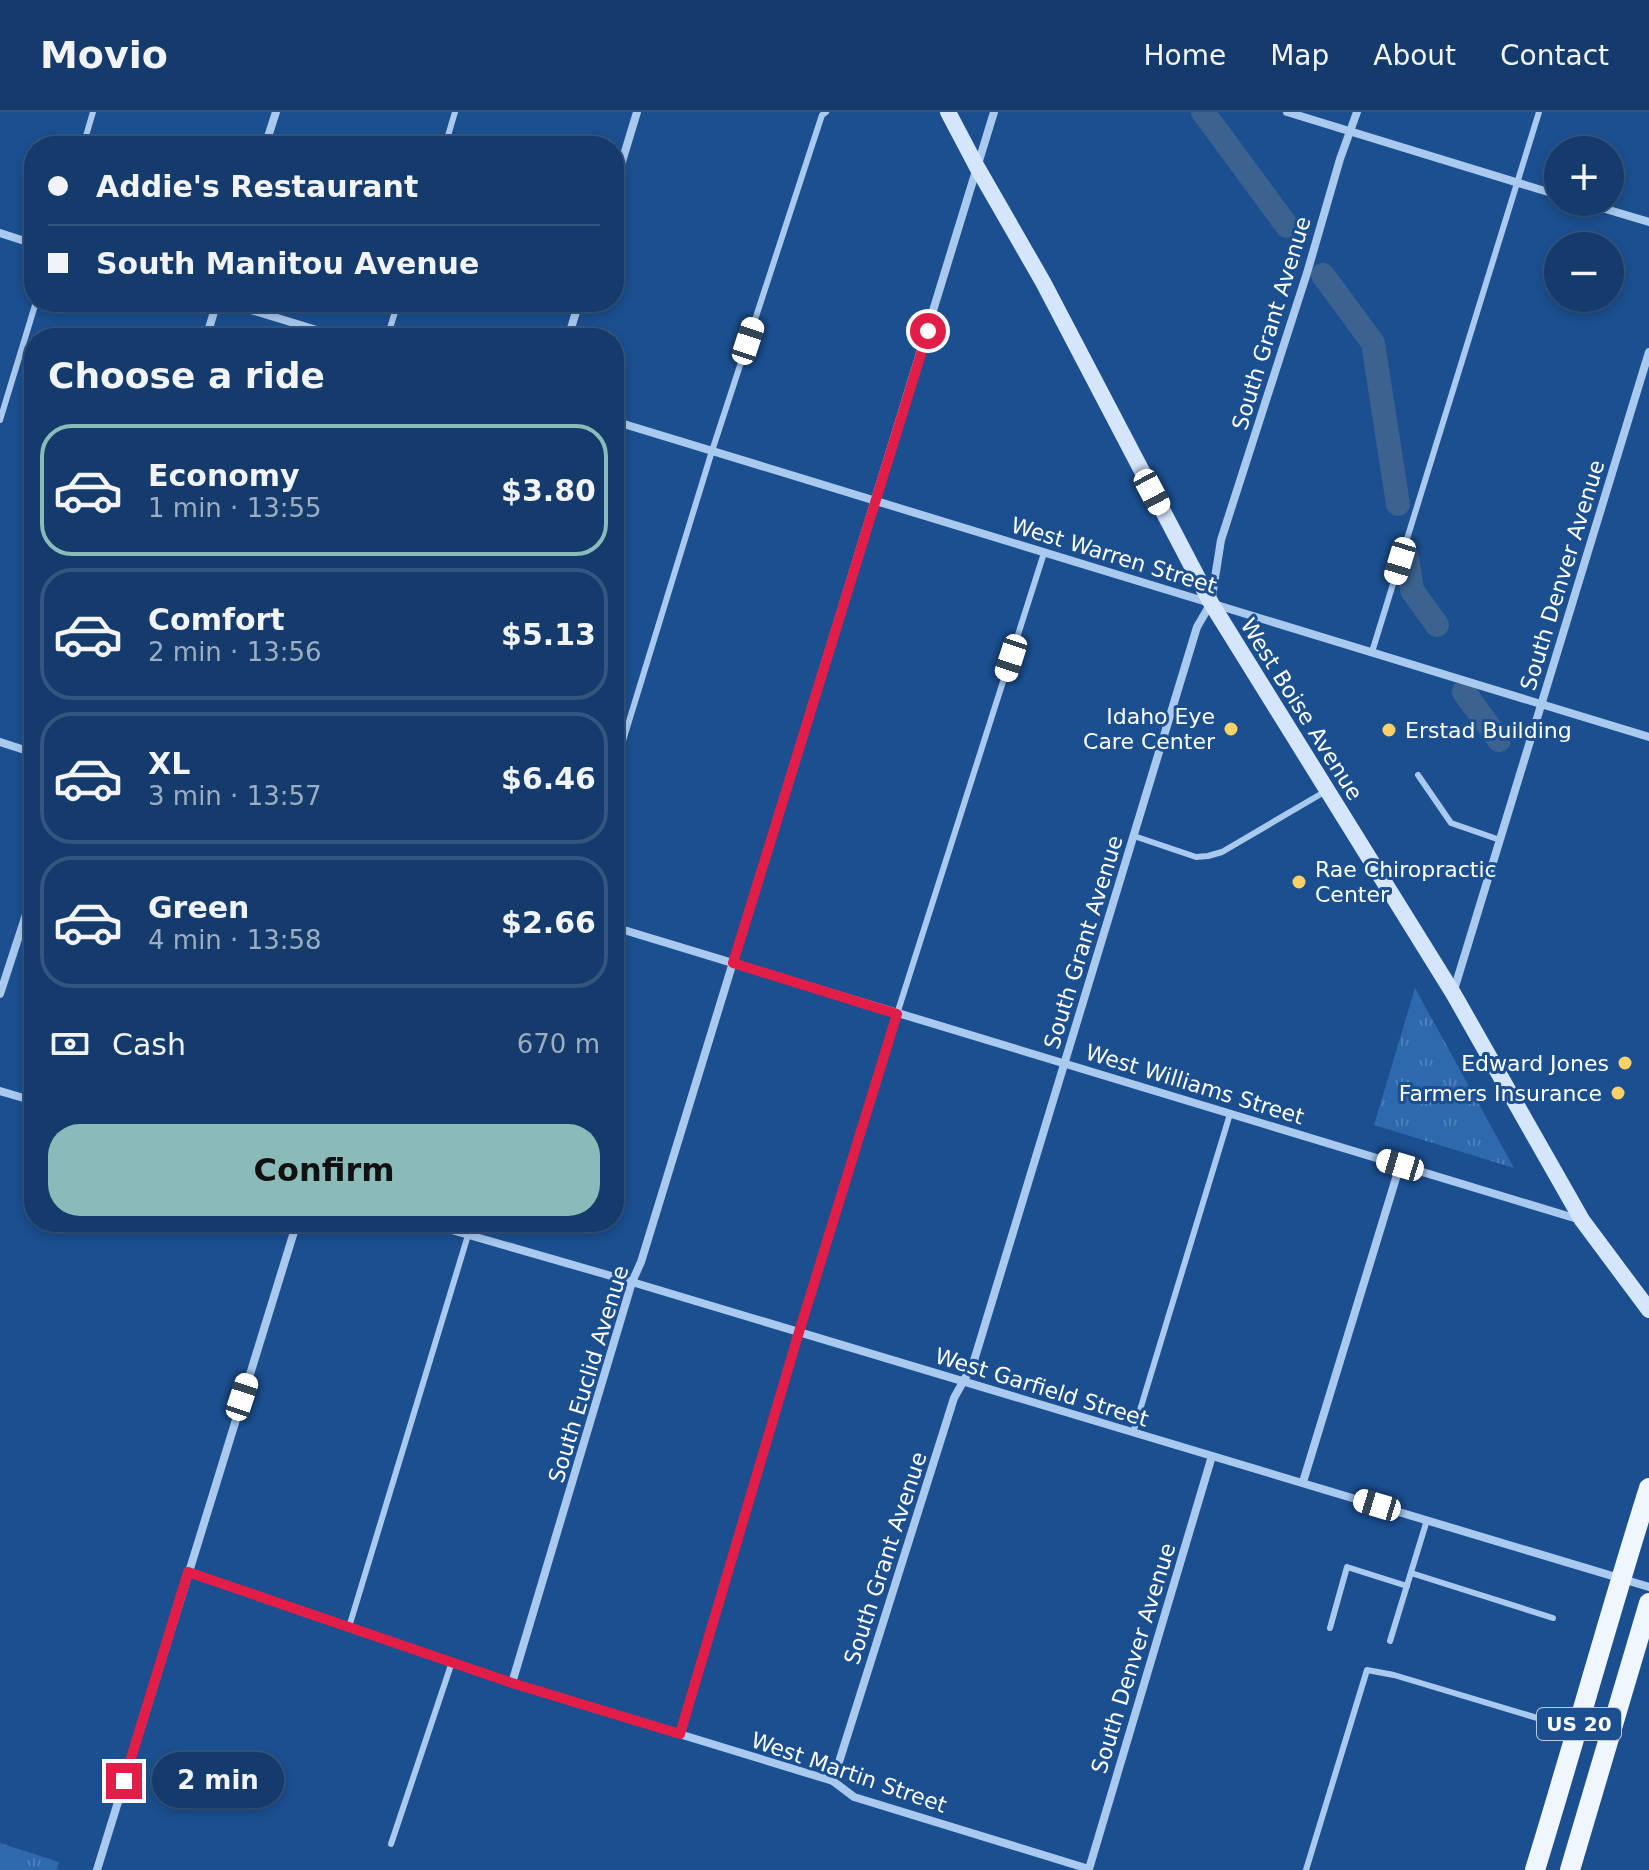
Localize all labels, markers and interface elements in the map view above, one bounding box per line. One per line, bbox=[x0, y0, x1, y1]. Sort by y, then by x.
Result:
text: Movio bbox=[40, 33, 168, 77]
text: Home bbox=[1143, 39, 1226, 72]
text: Map bbox=[1270, 39, 1329, 72]
text: About bbox=[1373, 39, 1456, 72]
text: Contact bbox=[1500, 39, 1609, 72]
map controls bbox=[1544, 136, 1624, 312]
button: + bbox=[1544, 136, 1624, 216]
text: Addie's Restaurant bbox=[96, 169, 418, 204]
street label: South Grant Avenue bbox=[1227, 213, 1316, 433]
button: − bbox=[1544, 232, 1624, 312]
text: South Manitou Avenue bbox=[96, 246, 479, 281]
route start bbox=[910, 313, 946, 349]
car bbox=[729, 314, 767, 368]
text: Choose a ride bbox=[48, 355, 325, 396]
icon: car bbox=[52, 454, 124, 526]
street label: South Denver Avenue bbox=[1515, 457, 1609, 693]
text: Economy bbox=[148, 458, 300, 493]
car bbox=[1130, 465, 1174, 519]
text: $3.80 bbox=[501, 473, 596, 508]
text: 1 min · 13:55 bbox=[148, 493, 322, 523]
street label: West Warren Street bbox=[1008, 512, 1220, 599]
car bbox=[1382, 535, 1418, 587]
icon: car bbox=[52, 598, 124, 670]
text: Comfort bbox=[148, 602, 285, 637]
street label: West Boise Avenue bbox=[1235, 614, 1368, 805]
text: $5.13 bbox=[501, 617, 596, 652]
car bbox=[992, 631, 1030, 685]
text: 2 min · 13:56 bbox=[148, 637, 322, 667]
place label: Idaho Eye Care Center bbox=[1083, 704, 1216, 754]
place label: Erstad Building bbox=[1405, 718, 1572, 743]
marker: Idaho Eye Care Center bbox=[1222, 720, 1240, 738]
marker: Erstad Building bbox=[1380, 721, 1398, 739]
icon: car bbox=[52, 742, 124, 814]
text: XL bbox=[148, 746, 190, 781]
text: $6.46 bbox=[501, 761, 596, 796]
text: 3 min · 13:57 bbox=[148, 781, 322, 811]
street label: South Grant Avenue bbox=[1039, 832, 1128, 1052]
place label: Rae Chiropractic Center bbox=[1315, 857, 1497, 907]
marker: Rae Chiropractic Center bbox=[1290, 873, 1308, 891]
icon: car bbox=[52, 886, 124, 958]
text: Green bbox=[148, 890, 249, 925]
text: $2.66 bbox=[501, 905, 596, 940]
text: 4 min · 13:58 bbox=[148, 925, 322, 955]
icon: cash bbox=[48, 1022, 92, 1066]
text: Cash bbox=[112, 1027, 186, 1062]
text: 670 m bbox=[517, 1029, 600, 1059]
street label: West Williams Street bbox=[1083, 1039, 1307, 1130]
place label: Edward Jones bbox=[1461, 1051, 1609, 1076]
marker: Edward Jones bbox=[1616, 1054, 1634, 1072]
place label: Farmers Insurance bbox=[1399, 1081, 1602, 1106]
marker: Farmers Insurance bbox=[1609, 1084, 1627, 1102]
button: Confirm bbox=[48, 1124, 600, 1216]
car bbox=[1374, 1147, 1426, 1183]
street label: South Euclid Avenue bbox=[544, 1263, 633, 1486]
street label: West Garfield Street bbox=[932, 1343, 1152, 1432]
car bbox=[223, 1370, 261, 1424]
street label: South Grant Avenue bbox=[839, 1449, 932, 1667]
car bbox=[1351, 1487, 1403, 1523]
street label: South Denver Avenue bbox=[1086, 1540, 1180, 1776]
road number: US 20 bbox=[1537, 1708, 1621, 1740]
street label: West Martin Street bbox=[748, 1727, 950, 1818]
callout: 2 min bbox=[152, 1753, 284, 1809]
route end bbox=[106, 1763, 142, 1799]
text: 2 min bbox=[177, 1765, 259, 1795]

